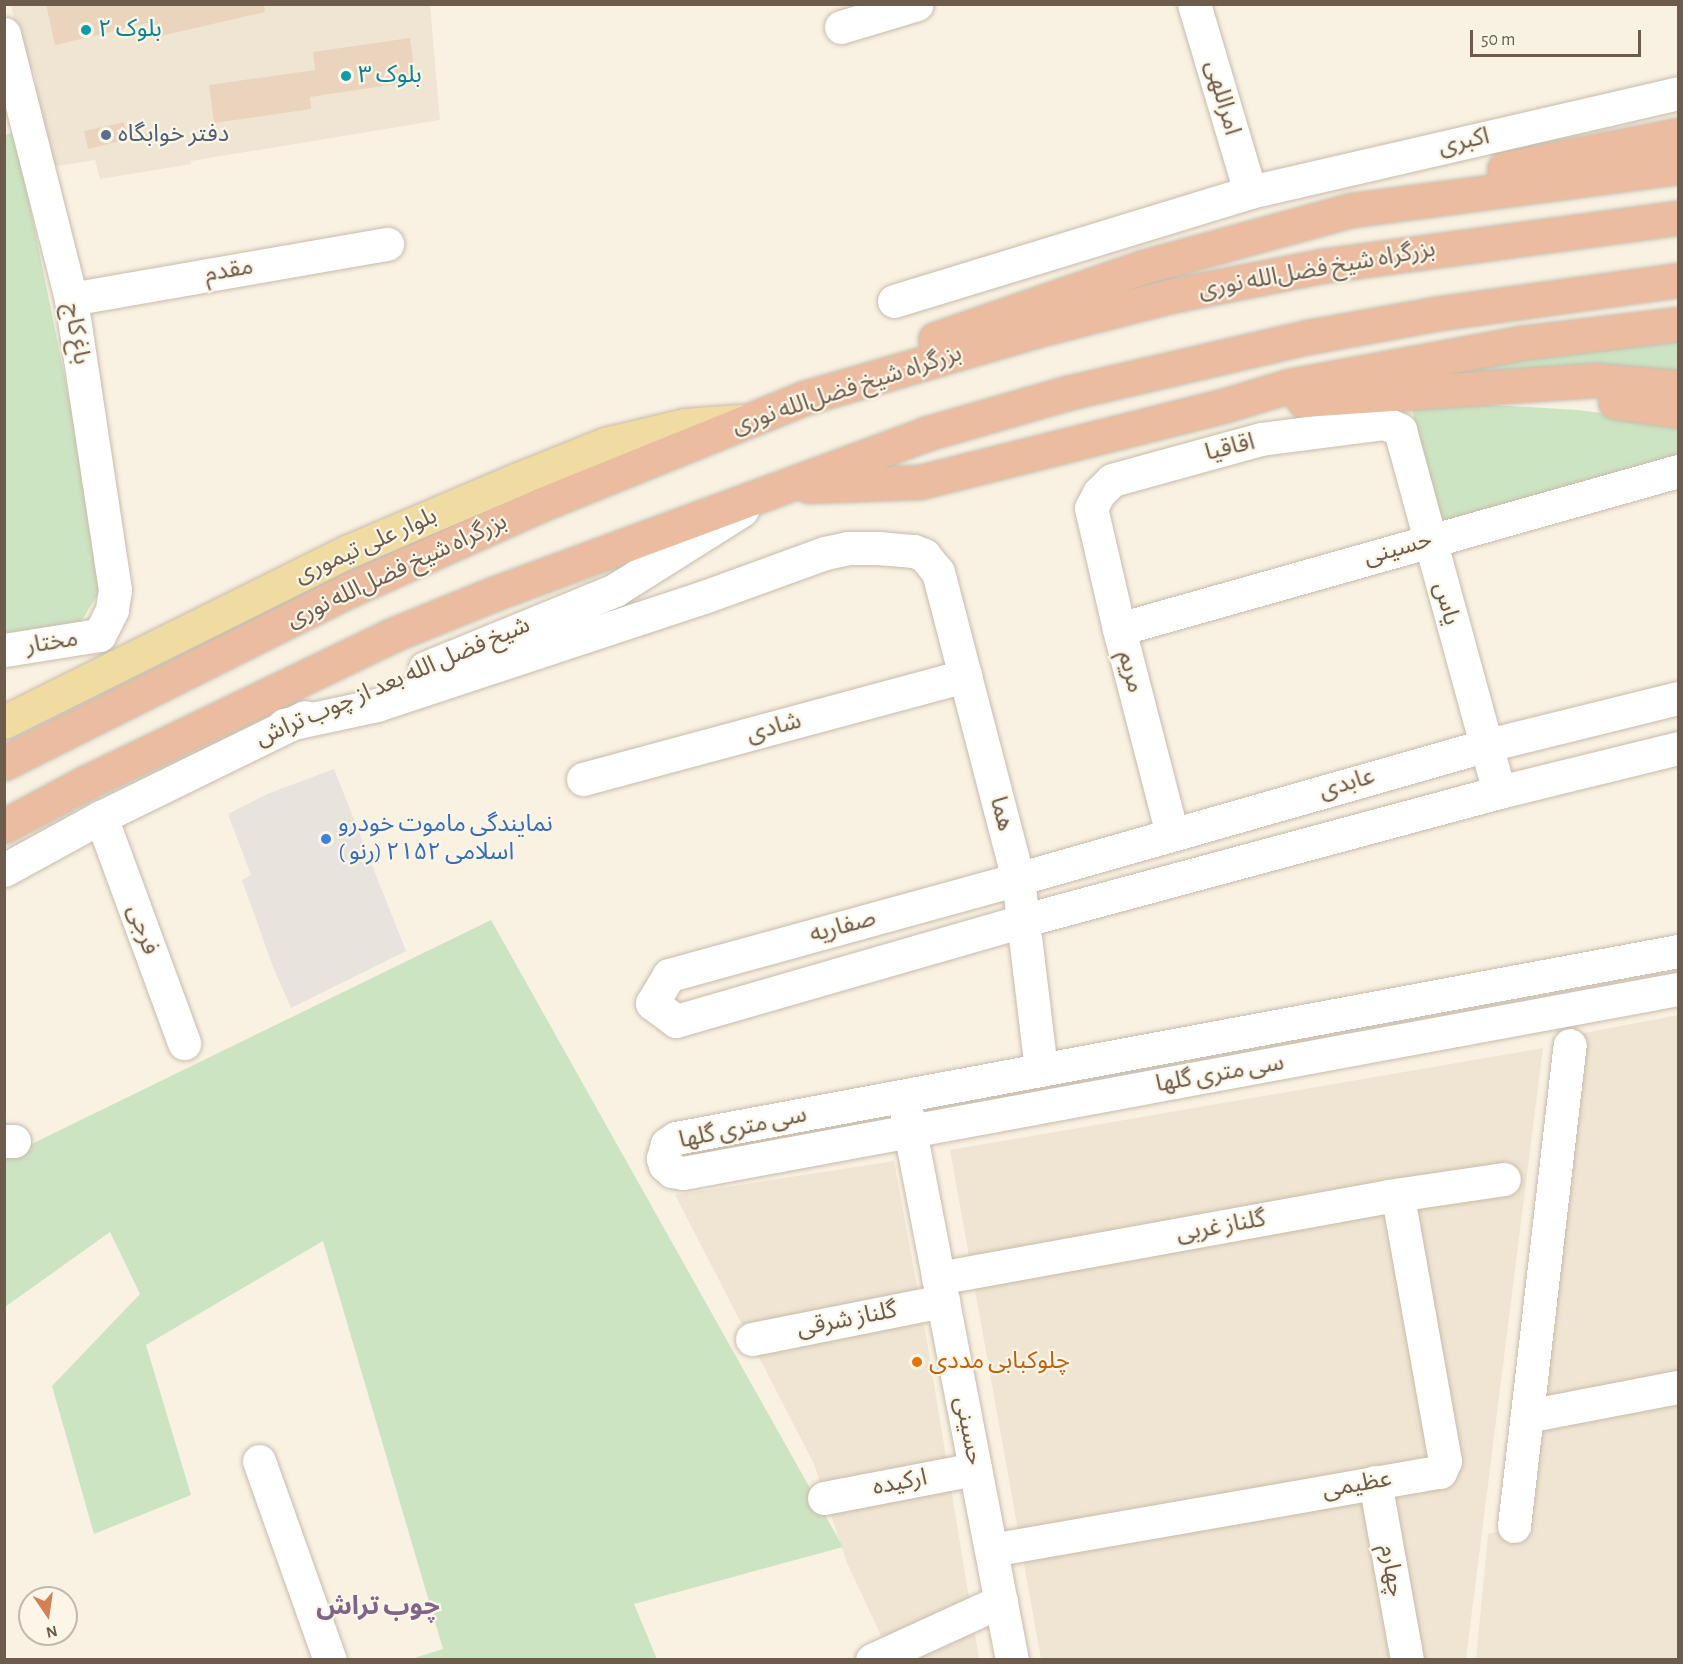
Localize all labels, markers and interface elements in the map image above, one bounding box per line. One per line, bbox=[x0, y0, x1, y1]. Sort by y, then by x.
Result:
place label: بلوک ۲ bbox=[98, 16, 162, 44]
scale bar bbox=[1473, 18, 1644, 56]
marker: بلوک ۲ bbox=[79, 23, 93, 37]
text: 50 m bbox=[1481, 31, 1515, 49]
street label: امراللهی bbox=[1198, 57, 1246, 139]
place label: بلوک ۳ bbox=[358, 62, 422, 90]
marker: بلوک ۳ bbox=[339, 69, 353, 83]
place label: دفتر خوابگاه bbox=[118, 121, 229, 149]
street label: اکبری bbox=[1436, 122, 1492, 162]
marker: دفتر خوابگاه bbox=[99, 128, 113, 142]
street label: بزرگراه شیخ فضل‌الله نوری bbox=[1196, 235, 1438, 305]
street label: مقدم bbox=[202, 253, 256, 289]
street label: باغ کاج bbox=[56, 301, 96, 367]
street label: بزرگراه شیخ فضل‌الله نوری bbox=[728, 339, 966, 441]
street label: اقاقیا bbox=[1202, 428, 1258, 468]
street label: بلوار علی تیموری bbox=[290, 502, 442, 590]
street label: بزرگراه شیخ فضل‌الله نوری bbox=[282, 507, 512, 635]
street label: حسینی bbox=[1361, 526, 1435, 572]
street label: یاس bbox=[1427, 579, 1465, 629]
street label: شیخ فضل الله بعد از چوب تراش bbox=[251, 611, 535, 753]
street label: مختار bbox=[24, 625, 80, 661]
street label: مریم bbox=[1111, 648, 1149, 696]
street label: شادی bbox=[743, 707, 805, 749]
street label: عابدی bbox=[1316, 762, 1378, 806]
street label: هما bbox=[983, 794, 1019, 834]
place label: نمایندگی ماموت خودرو ( رنو) اسلامی ۲۱۵۲ bbox=[338, 811, 553, 867]
marker: نمایندگی ماموت خودرو ( رنو) اسلامی ۲۱۵۲ bbox=[319, 832, 333, 846]
street label: فرجی bbox=[120, 901, 164, 959]
street label: صفاریه bbox=[807, 904, 879, 950]
street label: سی متری گلها bbox=[1154, 1049, 1286, 1099]
street label: سی متری گلها bbox=[676, 1100, 810, 1156]
street label: گلناز غربی bbox=[1174, 1205, 1268, 1249]
street label: گلناز شرقی bbox=[795, 1296, 899, 1344]
place label: چلوکبابی مددی bbox=[929, 1348, 1070, 1376]
marker: چلوکبابی مددی bbox=[910, 1355, 924, 1369]
street label: حسینی bbox=[947, 1394, 989, 1468]
street label: ارکیده bbox=[870, 1464, 930, 1502]
street label: عظیمی bbox=[1320, 1465, 1394, 1505]
street label: چهارم bbox=[1372, 1543, 1410, 1599]
north arrow bbox=[18, 1586, 78, 1646]
district label: چوب تراش bbox=[316, 1591, 440, 1623]
text: N bbox=[44, 1623, 59, 1641]

